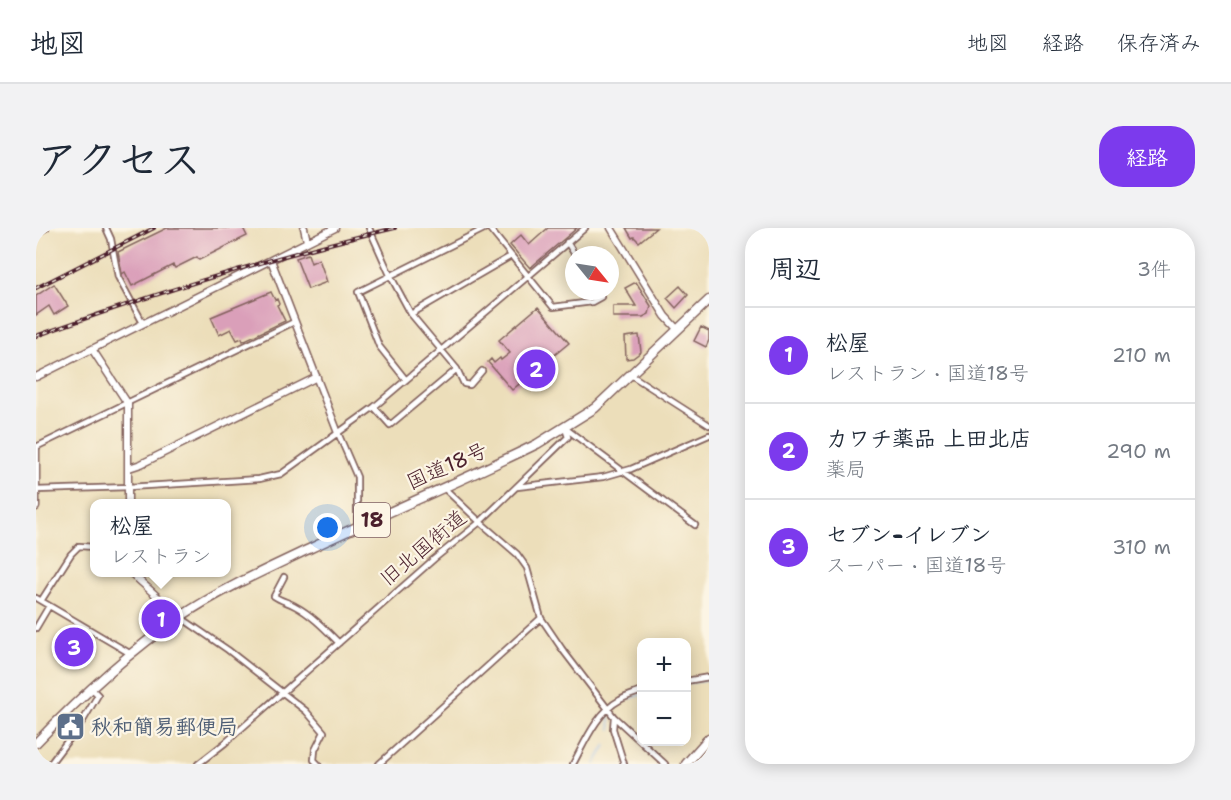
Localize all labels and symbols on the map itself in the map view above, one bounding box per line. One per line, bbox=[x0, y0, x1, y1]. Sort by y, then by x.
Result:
north arrow bbox=[565, 246, 619, 300]
pin: 2 bbox=[516, 346, 556, 392]
street label: 国道18号 bbox=[402, 436, 492, 496]
road number: 18 bbox=[354, 503, 390, 537]
street label: 旧北国街道 bbox=[374, 504, 472, 592]
your location bbox=[313, 513, 342, 542]
pin: 1 bbox=[142, 596, 180, 642]
pin: 3 bbox=[54, 624, 93, 670]
public building icon: 秋和簡易郵便局 bbox=[54, 711, 86, 743]
place label: 秋和簡易郵便局 bbox=[91, 713, 238, 741]

